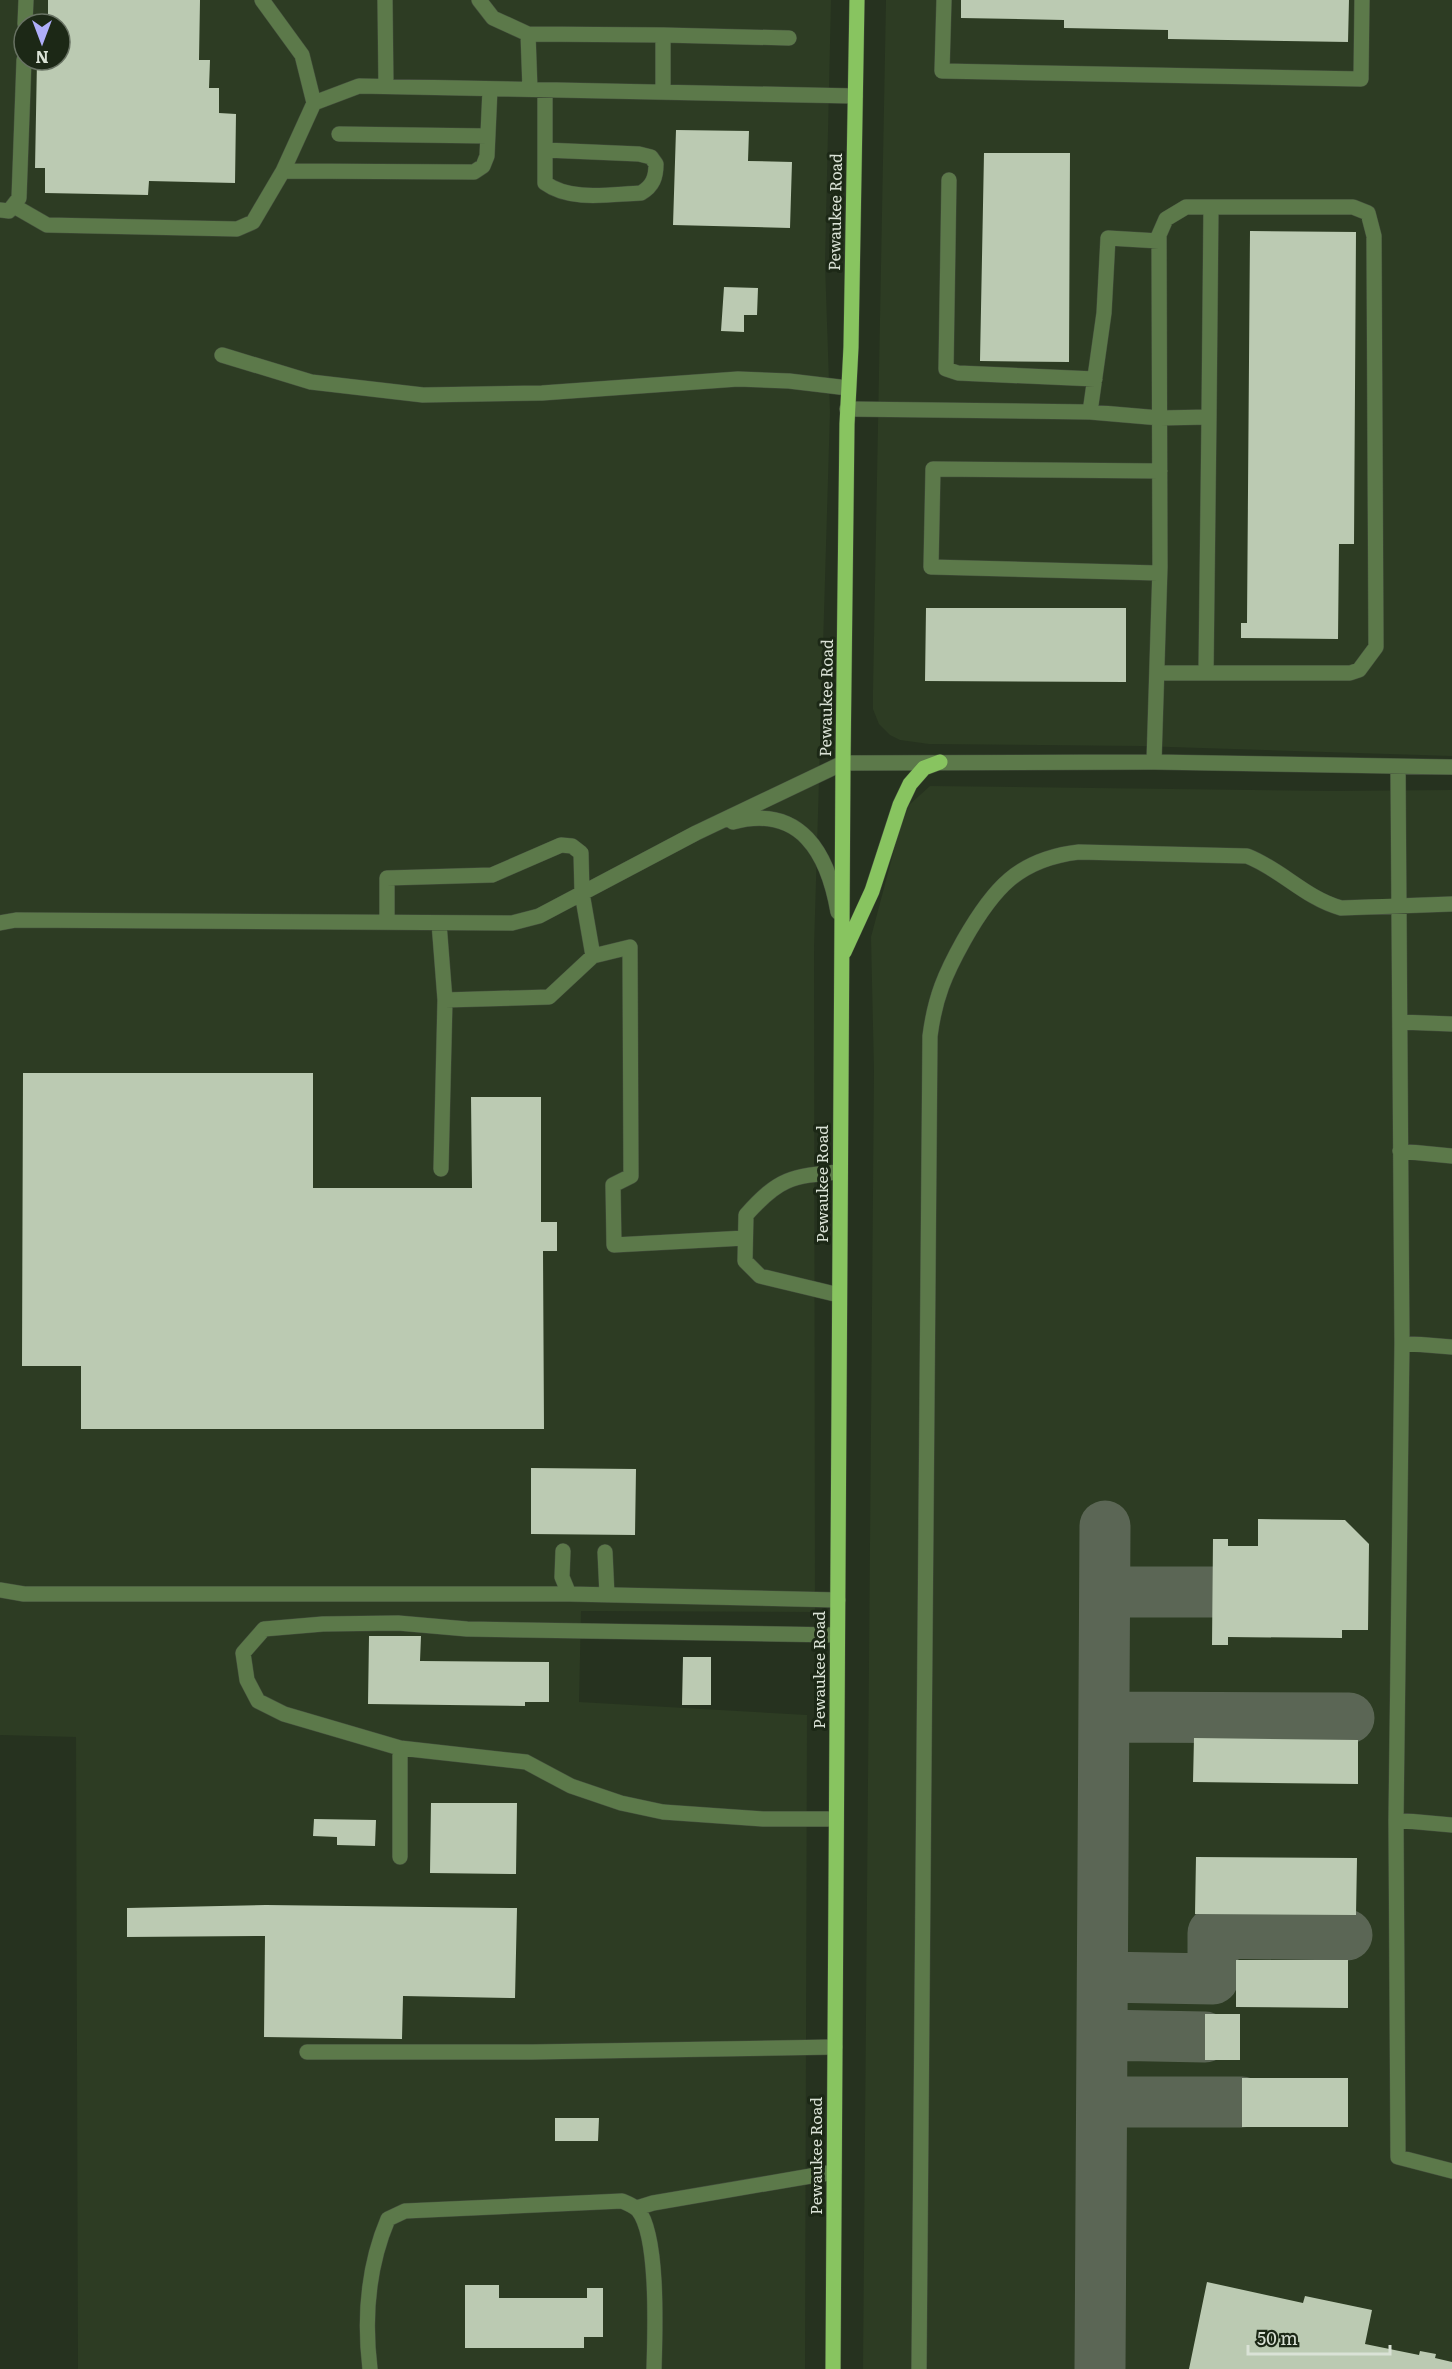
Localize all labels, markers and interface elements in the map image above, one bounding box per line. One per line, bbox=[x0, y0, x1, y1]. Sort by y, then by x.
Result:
north arrow bbox=[12, 12, 72, 72]
text: N bbox=[35, 46, 49, 70]
street label: Pewaukee Road bbox=[821, 153, 847, 271]
street label: Pewaukee Road bbox=[812, 639, 838, 757]
street label: Pewaukee Road bbox=[809, 1125, 833, 1243]
street label: Pewaukee Road bbox=[806, 1611, 830, 1729]
street label: Pewaukee Road bbox=[803, 2097, 827, 2215]
scale bar bbox=[1248, 2318, 1390, 2356]
text: 50 m bbox=[1257, 2324, 1298, 2351]

